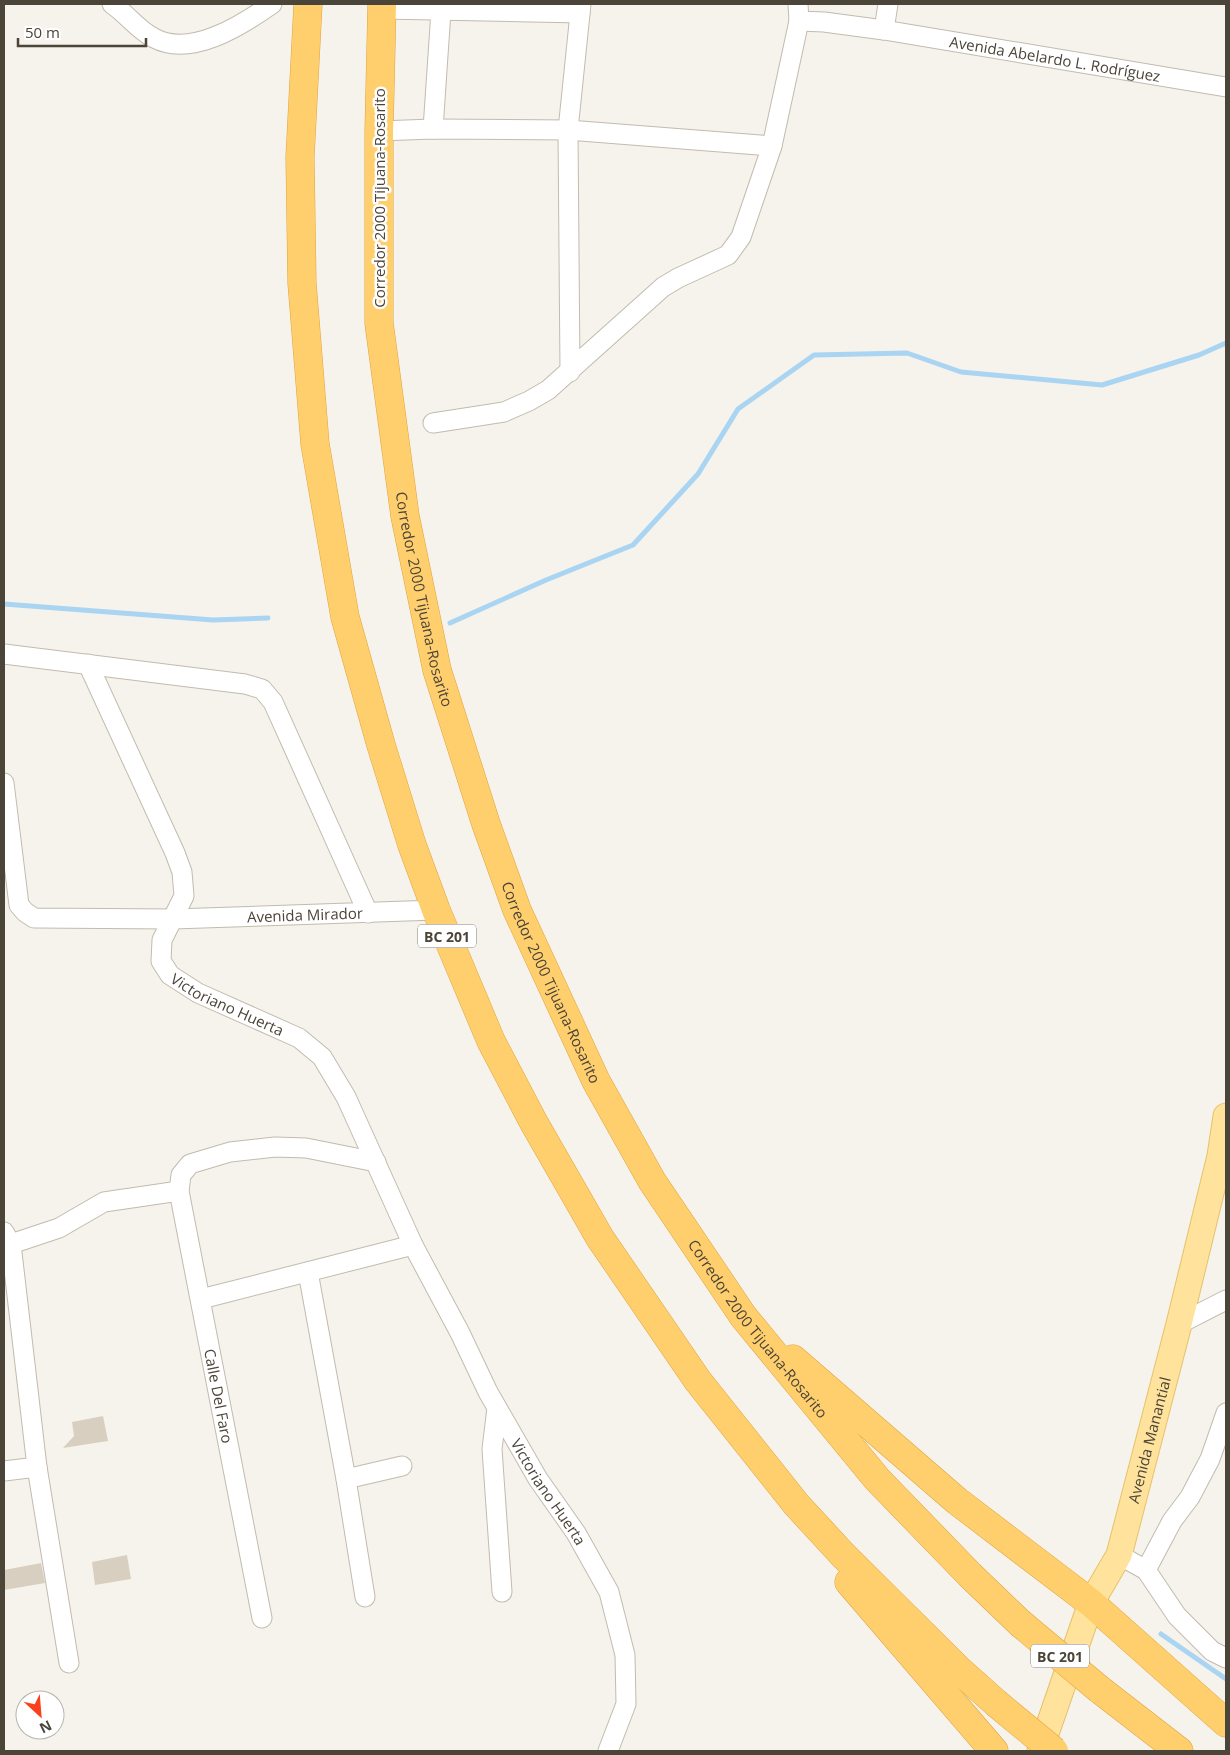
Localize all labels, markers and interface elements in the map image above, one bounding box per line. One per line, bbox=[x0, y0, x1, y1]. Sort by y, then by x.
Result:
scale bar bbox=[18, 15, 145, 47]
text: 50 m bbox=[25, 22, 60, 42]
street label: Avenida Abelardo L. Rodríguez bbox=[948, 31, 1162, 86]
street label: Corredor 2000 Tijuana-Rosarito bbox=[369, 88, 389, 308]
street label: Corredor 2000 Tijuana-Rosarito bbox=[392, 490, 458, 709]
street label: Corredor 2000 Tijuana-Rosarito bbox=[497, 878, 606, 1086]
street label: Avenida Mirador bbox=[247, 903, 363, 926]
road number: BC 201 bbox=[418, 924, 476, 948]
street label: Victoriano Huerta bbox=[167, 968, 287, 1040]
street label: Corredor 2000 Tijuana-Rosarito bbox=[684, 1235, 833, 1422]
street label: Calle Del Faro bbox=[200, 1347, 238, 1445]
street label: Avenida Manantial bbox=[1123, 1375, 1175, 1505]
street label: Victoriano Huerta bbox=[507, 1435, 591, 1548]
road number: BC 201 bbox=[1031, 1644, 1089, 1668]
north arrow bbox=[15, 1690, 65, 1740]
text: N bbox=[37, 1716, 55, 1738]

